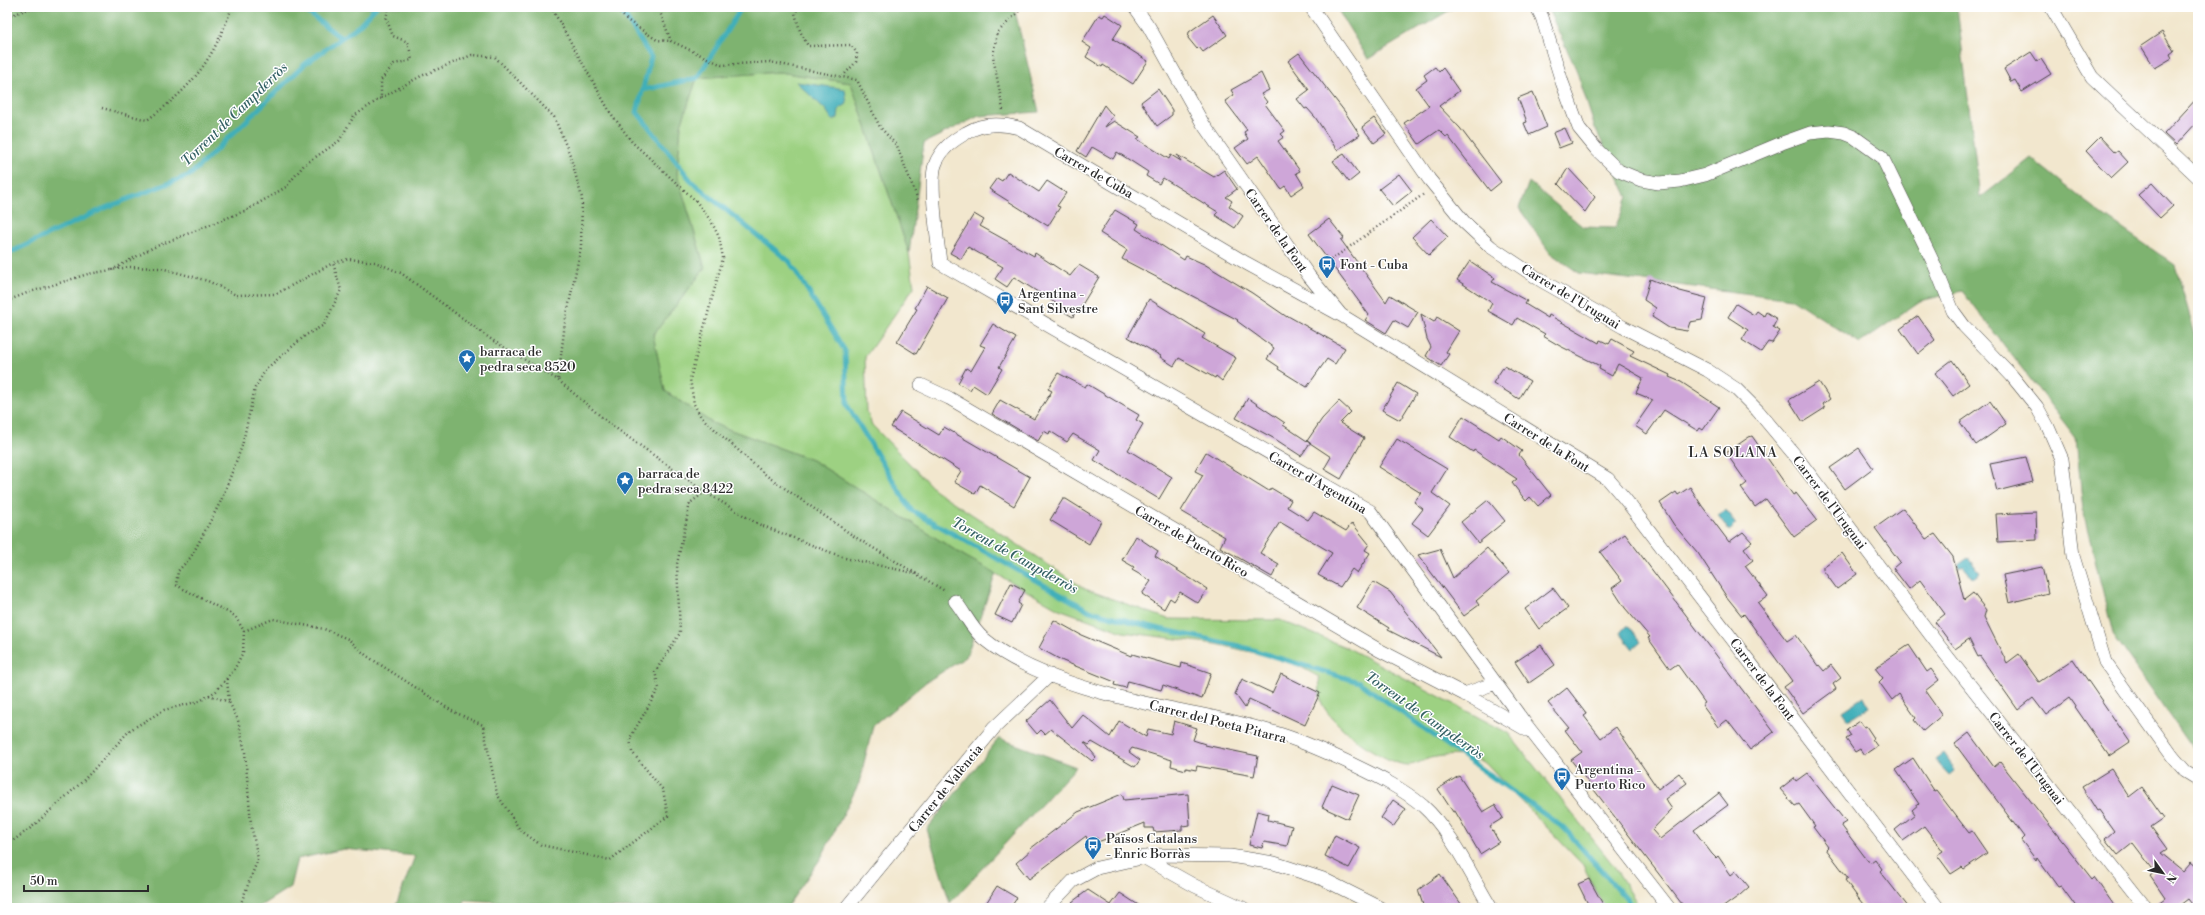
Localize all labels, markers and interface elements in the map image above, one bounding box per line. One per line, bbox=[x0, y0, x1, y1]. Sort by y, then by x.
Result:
water label: Torrent de Campderròs bbox=[178, 59, 292, 170]
street label: Carrer de Cuba bbox=[1051, 144, 1136, 202]
street label: Carrer de la Font bbox=[1241, 186, 1311, 276]
bus stop icon: Font - Cuba bbox=[1317, 254, 1337, 279]
place label: Font - Cuba bbox=[1340, 257, 1409, 273]
street label: Carrer de l'Uruguai bbox=[1518, 261, 1623, 333]
place label: Argentina - Sant Silvestre bbox=[1017, 286, 1099, 317]
bus stop icon: Argentina - Sant Silvestre bbox=[995, 290, 1015, 315]
place label: barraca de pedra seca 8520 bbox=[480, 344, 576, 375]
place icon: barraca de pedra seca 8520 bbox=[457, 348, 477, 373]
street label: Carrer de la Font bbox=[1500, 410, 1593, 476]
district label: LA SOLANA bbox=[1688, 444, 1778, 462]
street label: Carrer d'Argentina bbox=[1266, 448, 1370, 518]
street label: Carrer de l'Uruguai bbox=[1789, 453, 1870, 552]
place label: barraca de pedra seca 8422 bbox=[638, 466, 733, 497]
place icon: barraca de pedra seca 8422 bbox=[615, 470, 635, 495]
street label: Carrer de Puerto Rico bbox=[1132, 503, 1251, 581]
water label: Torrent de Campderròs bbox=[948, 514, 1081, 598]
street label: Carrer de la Font bbox=[1726, 635, 1799, 724]
water label: Torrent de Campderròs bbox=[1361, 668, 1488, 764]
street label: Carrer del Poeta Pitarra bbox=[1148, 697, 1288, 747]
street label: Carrer de l'Uruguai bbox=[1985, 709, 2067, 808]
street label: Carrer de València bbox=[905, 741, 986, 836]
place label: Argentina - Puerto Rico bbox=[1574, 762, 1646, 793]
bus stop icon: Argentina - Puerto Rico bbox=[1552, 766, 1572, 791]
place label: Països Catalans - Enric Borràs bbox=[1106, 831, 1198, 862]
bus stop icon: Països Catalans - Enric Borràs bbox=[1083, 835, 1103, 860]
north arrow bbox=[2143, 853, 2183, 893]
scale bar bbox=[24, 867, 148, 893]
text: N bbox=[2162, 870, 2179, 886]
text: 50 m bbox=[30, 874, 58, 889]

